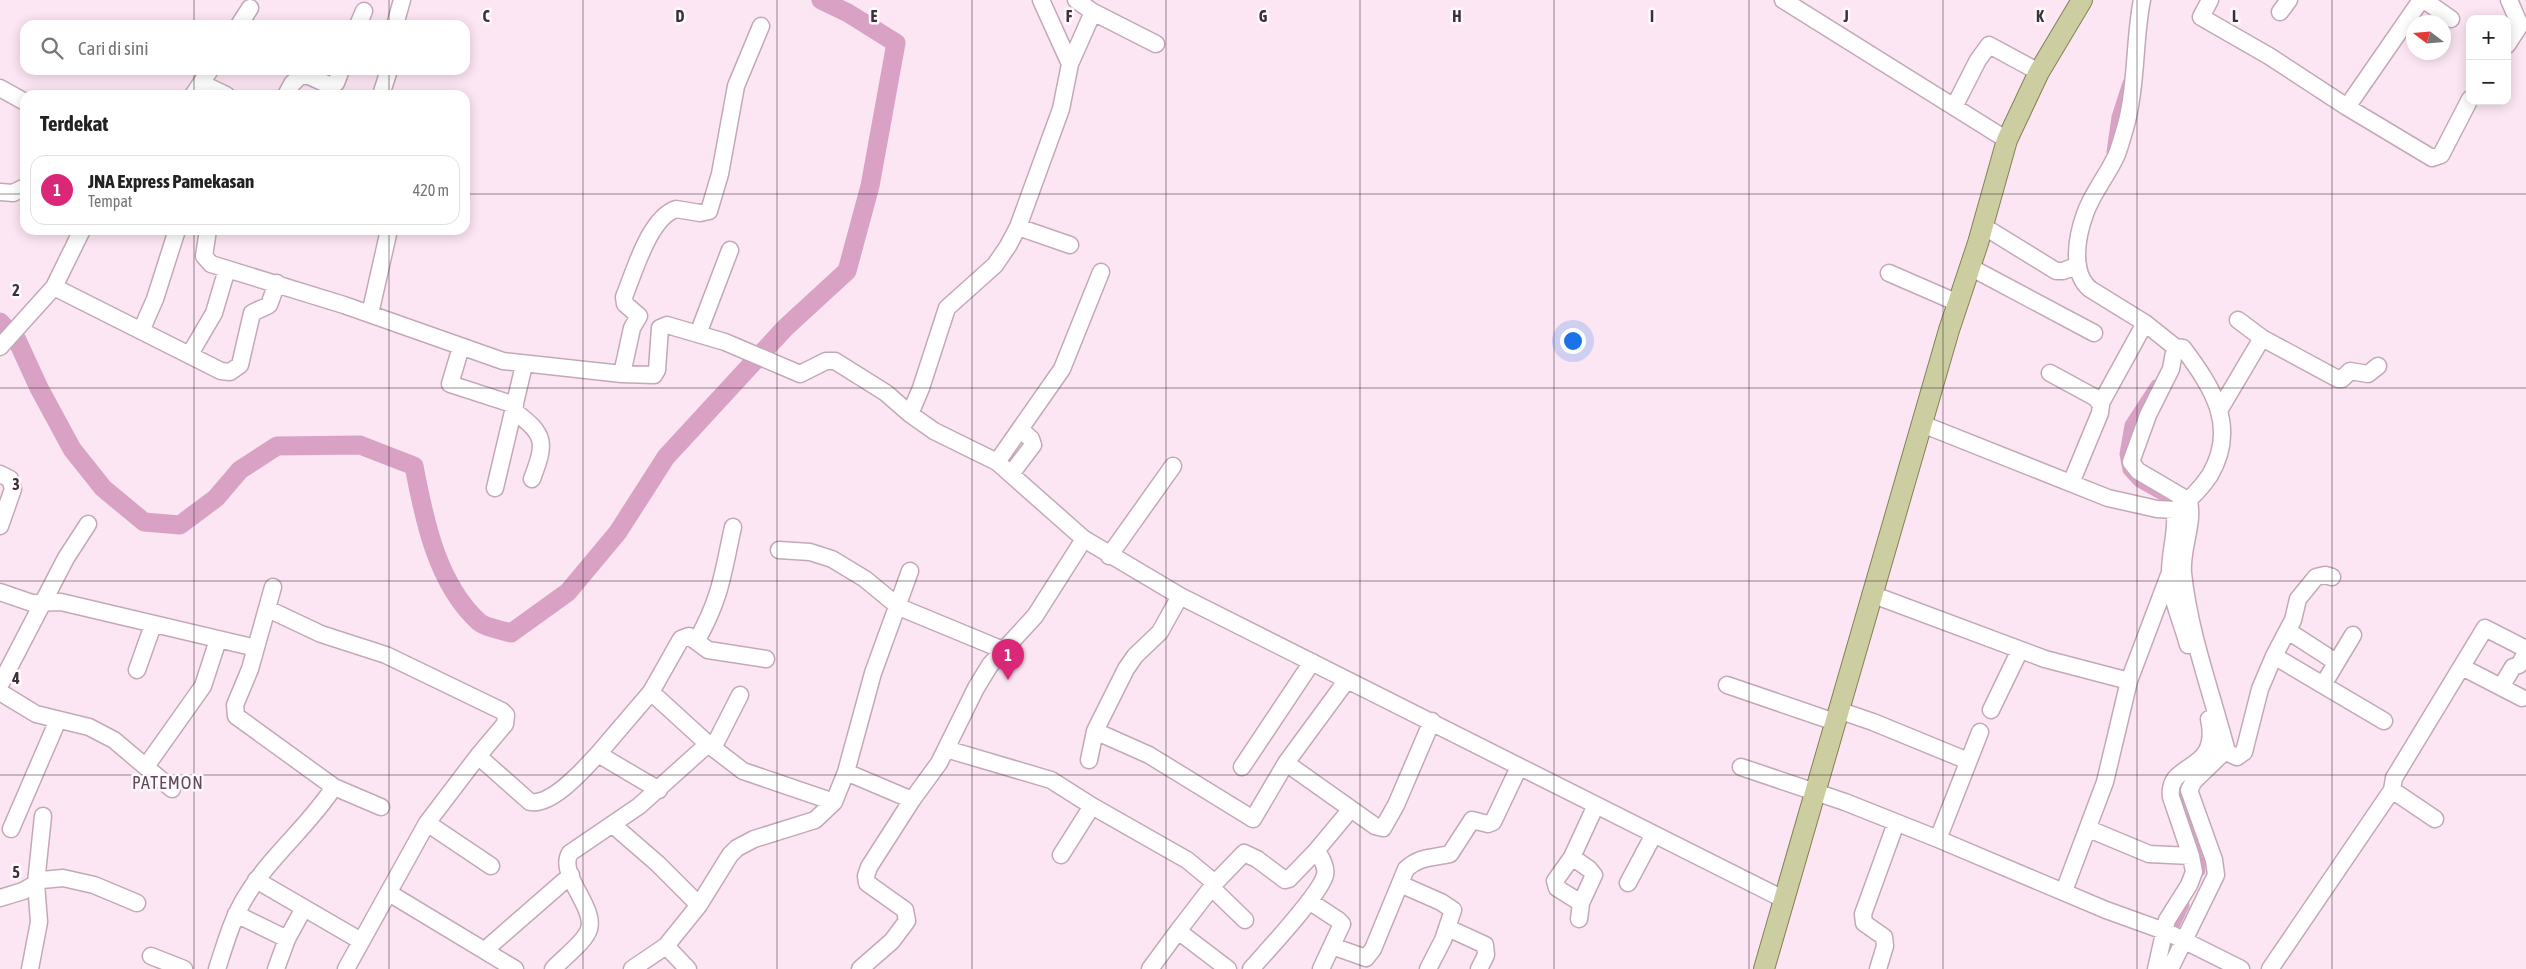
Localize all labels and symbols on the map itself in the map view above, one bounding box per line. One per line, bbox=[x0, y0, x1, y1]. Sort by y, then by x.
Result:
text: C bbox=[482, 7, 490, 25]
text: D bbox=[676, 7, 685, 25]
text: E bbox=[871, 7, 878, 25]
text: F bbox=[1066, 7, 1073, 25]
text: G bbox=[1259, 7, 1268, 25]
text: H bbox=[1452, 7, 1462, 25]
text: I bbox=[1650, 7, 1654, 25]
text: J bbox=[1842, 7, 1849, 25]
text: K bbox=[2036, 7, 2044, 25]
text: L bbox=[2232, 7, 2239, 25]
north arrow bbox=[2406, 15, 2451, 60]
text: 2 bbox=[12, 281, 20, 299]
your location bbox=[1560, 328, 1586, 354]
text: 3 bbox=[12, 475, 20, 493]
pin: 1 bbox=[992, 639, 1024, 680]
text: 4 bbox=[11, 669, 20, 687]
district label: PATEMON bbox=[132, 772, 204, 793]
text: 5 bbox=[12, 863, 20, 881]

